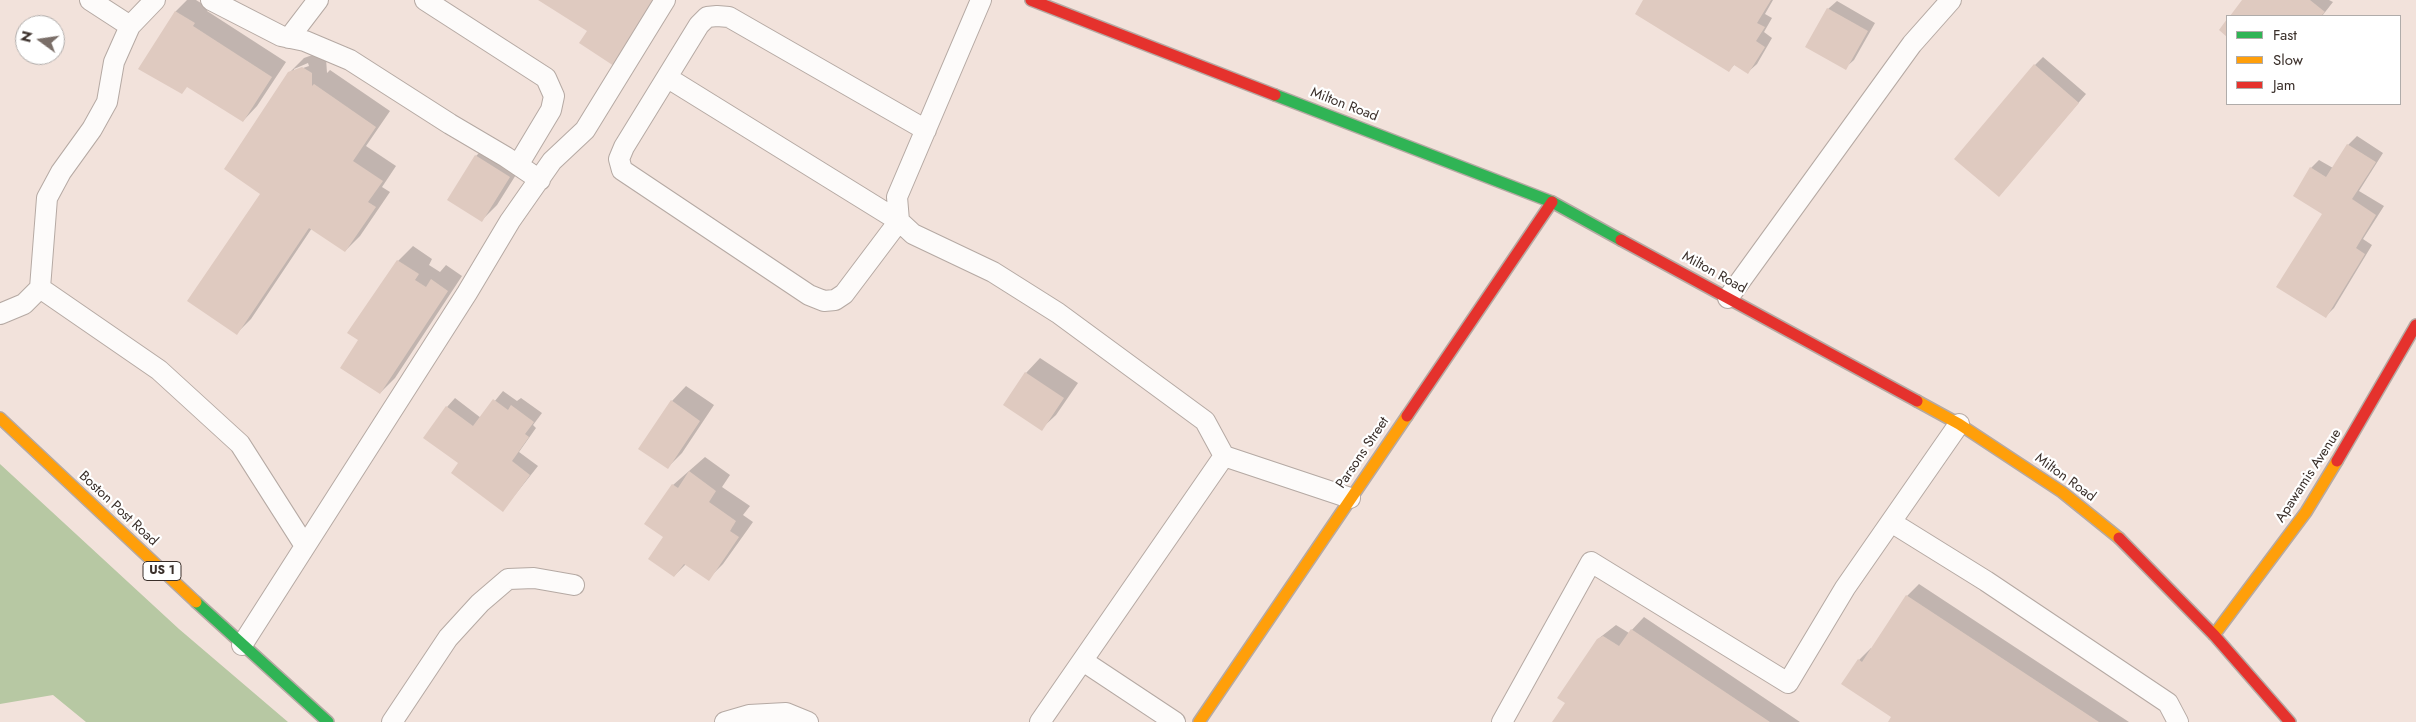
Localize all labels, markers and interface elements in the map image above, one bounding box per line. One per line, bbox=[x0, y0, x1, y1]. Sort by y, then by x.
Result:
north arrow bbox=[15, 15, 65, 65]
legend bbox=[2226, 15, 2401, 105]
text: Fast bbox=[2273, 24, 2297, 46]
text: N bbox=[15, 29, 37, 44]
text: Slow bbox=[2273, 49, 2303, 71]
text: Jam bbox=[2273, 74, 2296, 96]
street label: Milton Road bbox=[1308, 84, 1380, 126]
street label: Milton Road bbox=[1679, 248, 1749, 298]
street label: Parsons Street bbox=[1333, 414, 1393, 492]
street label: Apawamis Avenue bbox=[2273, 426, 2345, 526]
street label: Milton Road bbox=[2031, 450, 2099, 506]
street label: Boston Post Road bbox=[75, 468, 161, 550]
road number: US 1 bbox=[143, 562, 181, 580]

